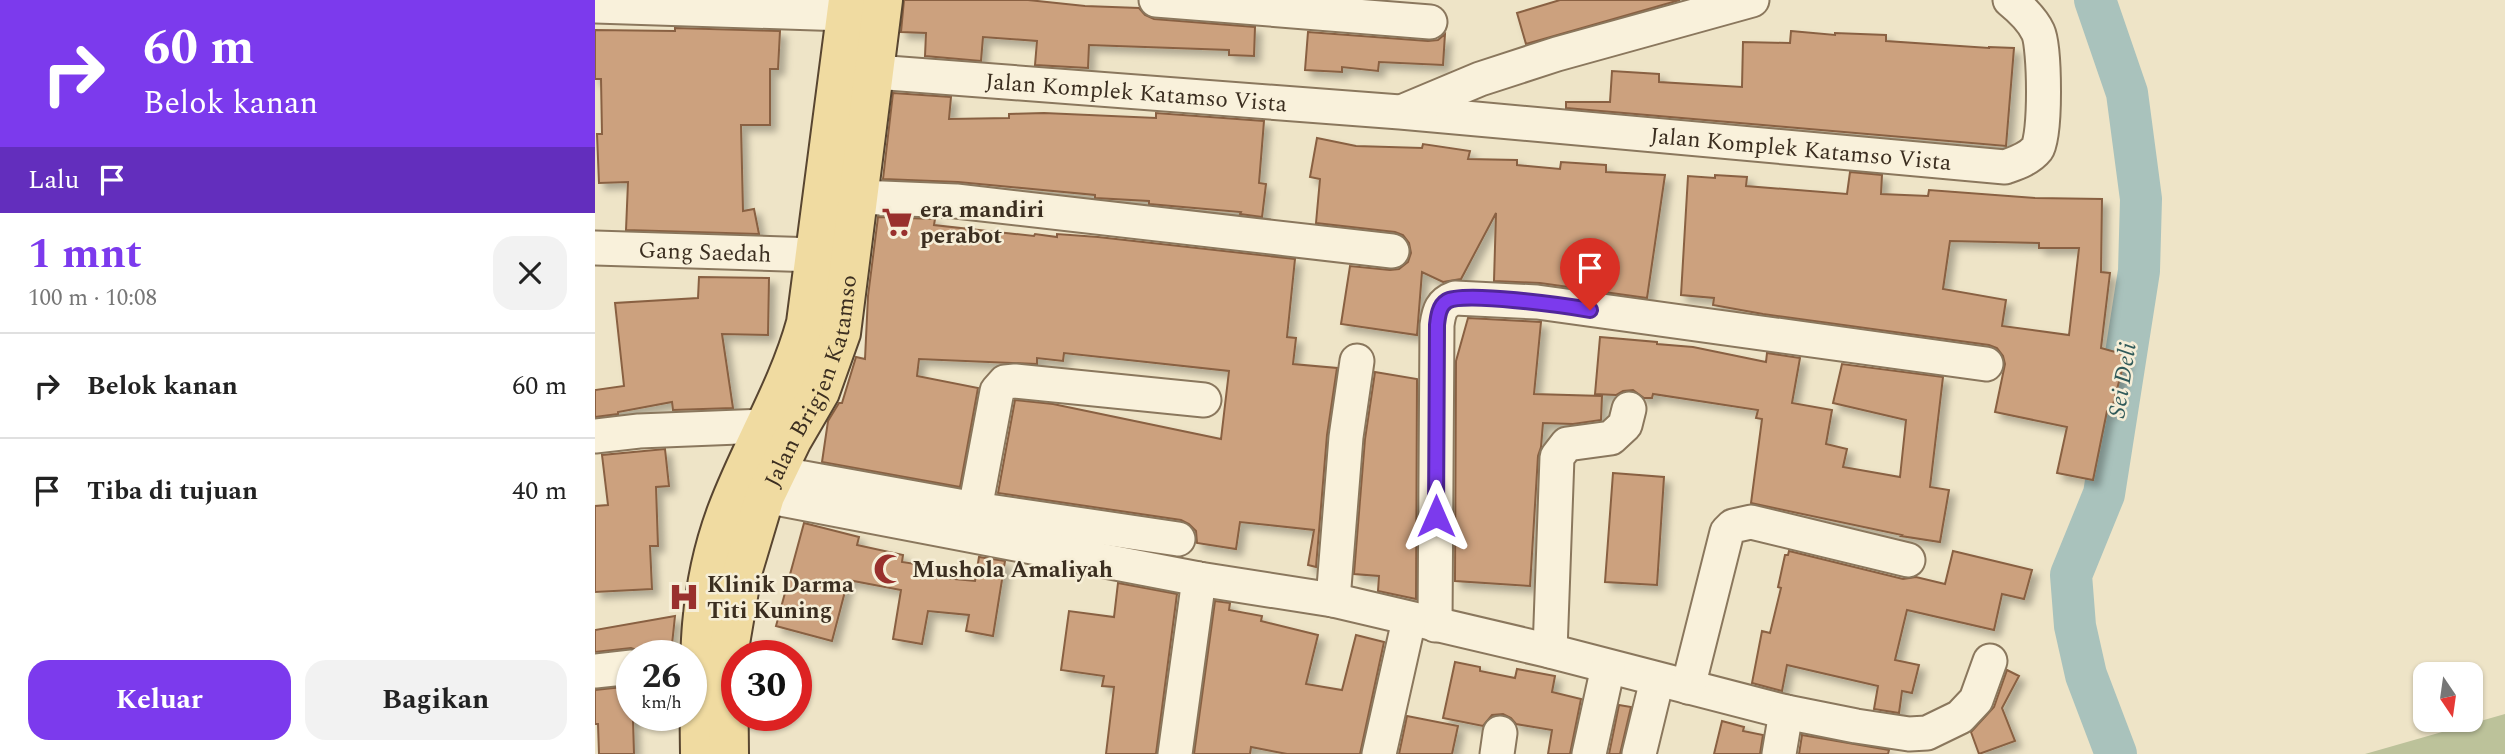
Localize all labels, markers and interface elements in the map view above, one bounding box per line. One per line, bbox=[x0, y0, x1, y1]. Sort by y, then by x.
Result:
text: 60 m bbox=[143, 11, 254, 86]
icon: right bbox=[28, 28, 119, 119]
street label: Jalan Komplek Katamso Vista bbox=[984, 64, 1288, 122]
text: Belok kanan bbox=[143, 79, 318, 128]
street label: Jalan Komplek Katamso Vista bbox=[1649, 119, 1953, 181]
text: Lalu bbox=[28, 160, 79, 200]
icon: arrive bbox=[93, 161, 131, 199]
place label: era mandiri perabot bbox=[920, 193, 1044, 254]
supermarket icon: era mandiri perabot bbox=[880, 205, 914, 239]
text: 1 mnt bbox=[28, 223, 142, 286]
street label: Gang Saedah bbox=[638, 233, 772, 273]
button: close bbox=[493, 236, 567, 310]
pin bbox=[1560, 238, 1620, 310]
icon: arrive bbox=[1571, 249, 1609, 287]
street label: Jalan Brigjen Katamso bbox=[756, 273, 867, 493]
text: 100 m · 10:08 bbox=[28, 281, 157, 316]
water label: Sei Deli bbox=[2099, 340, 2147, 421]
text: Belok kanan bbox=[87, 366, 238, 406]
text: 60 m bbox=[512, 366, 567, 406]
icon: right bbox=[28, 367, 66, 405]
text: Tiba di tujuan bbox=[87, 471, 258, 511]
text: 40 m bbox=[512, 471, 567, 511]
icon: arrive bbox=[28, 472, 66, 510]
position arrow bbox=[1399, 479, 1473, 553]
mosque icon: Mushola Amaliyah bbox=[872, 552, 906, 586]
place label: Mushola Amaliyah bbox=[912, 553, 1113, 588]
place label: Klinik Darma Titi Kuning bbox=[707, 568, 854, 629]
hospital icon: Klinik Darma Titi Kuning bbox=[667, 580, 701, 614]
speed limit sign: 30 bbox=[721, 640, 812, 731]
text: 26 bbox=[642, 650, 681, 703]
button: Keluar bbox=[28, 660, 291, 740]
button: Bagikan bbox=[305, 660, 567, 740]
north arrow bbox=[2413, 662, 2483, 732]
map controls bbox=[2413, 662, 2483, 732]
text: km/h bbox=[641, 689, 682, 716]

